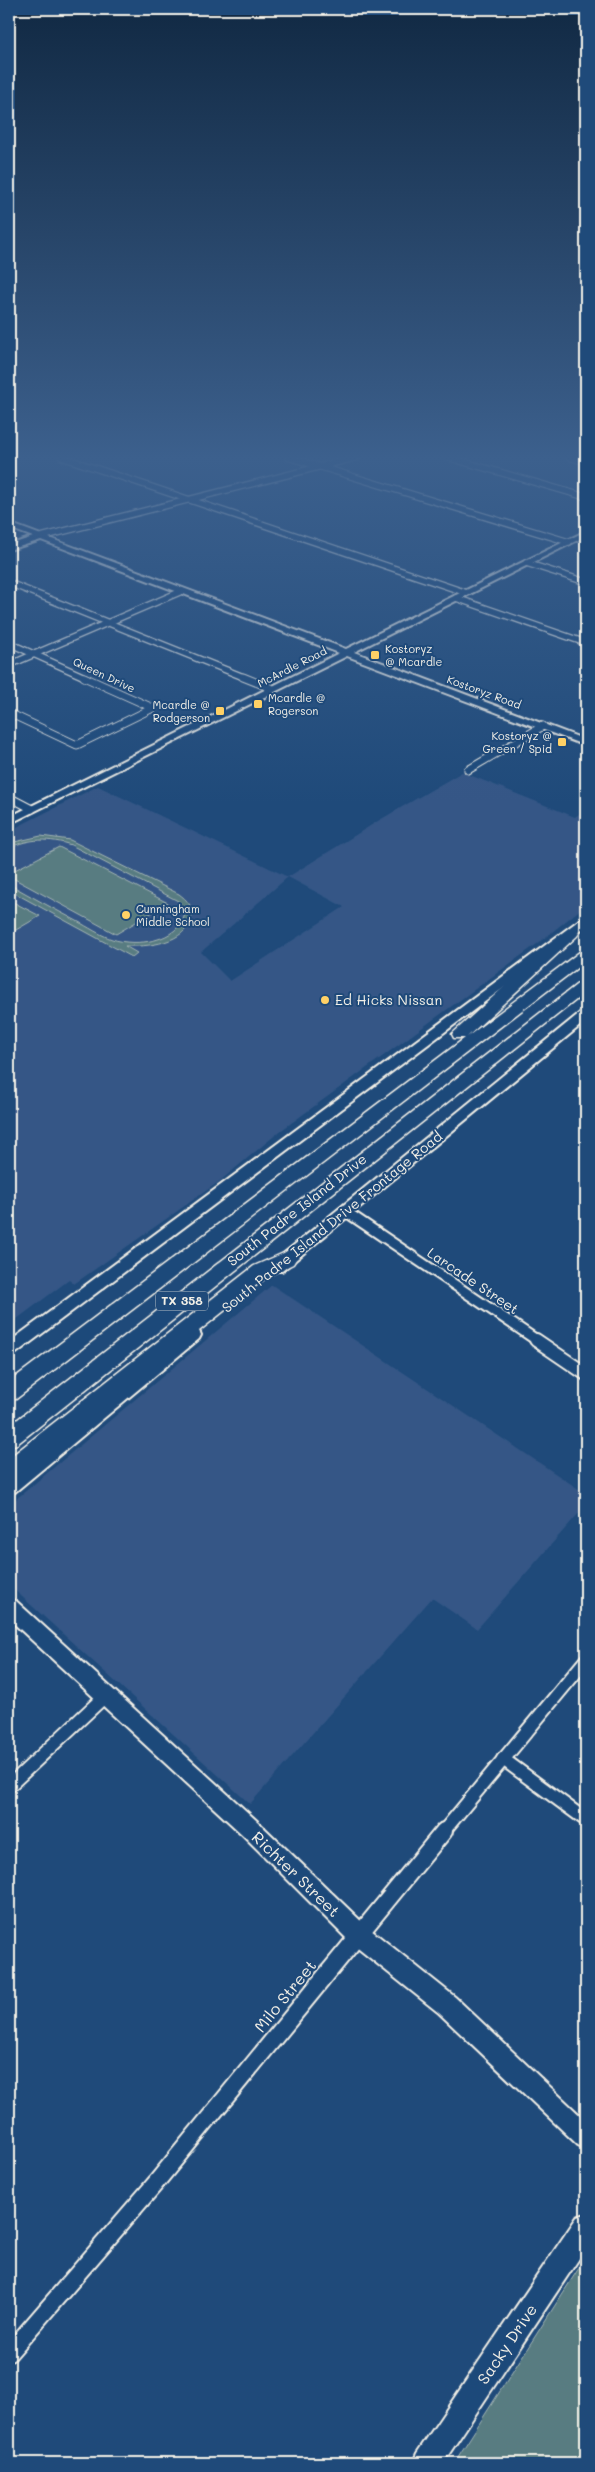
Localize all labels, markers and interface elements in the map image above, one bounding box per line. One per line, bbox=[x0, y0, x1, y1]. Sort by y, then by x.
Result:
place label: Kostoryz @ Mcardle bbox=[385, 641, 443, 669]
street label: McArdle Road bbox=[255, 643, 329, 690]
marker: Kostoryz @ Mcardle bbox=[369, 649, 381, 661]
street label: Queen Drive bbox=[71, 654, 138, 696]
street label: Kostoryz Road bbox=[445, 671, 524, 712]
place label: Mcardle @ Rogerson bbox=[268, 690, 325, 718]
place label: Mcardle @ Rodgerson bbox=[153, 697, 210, 725]
marker: Mcardle @ Rogerson bbox=[252, 698, 264, 710]
marker: Mcardle @ Rodgerson bbox=[214, 705, 226, 717]
place label: Kostoryz @ Green / Spid bbox=[482, 728, 552, 756]
marker: Kostoryz @ Green / Spid bbox=[556, 736, 568, 748]
place label: Cunningham Middle School bbox=[136, 901, 210, 929]
marker: Cunningham Middle School bbox=[120, 909, 132, 921]
place label: Ed Hicks Nissan bbox=[335, 990, 442, 1009]
marker: Ed Hicks Nissan bbox=[319, 994, 331, 1006]
street label: South Padre Island Drive Frontage Road bbox=[218, 1127, 446, 1317]
street label: South Padre Island Drive bbox=[223, 1149, 370, 1270]
street label: Larcade Street bbox=[424, 1243, 523, 1318]
road number: TX 358 bbox=[156, 1292, 208, 1310]
street label: Richter Street bbox=[248, 1826, 345, 1921]
street label: Milo Street bbox=[249, 1955, 320, 2036]
street label: Sacky Drive bbox=[472, 2299, 541, 2388]

